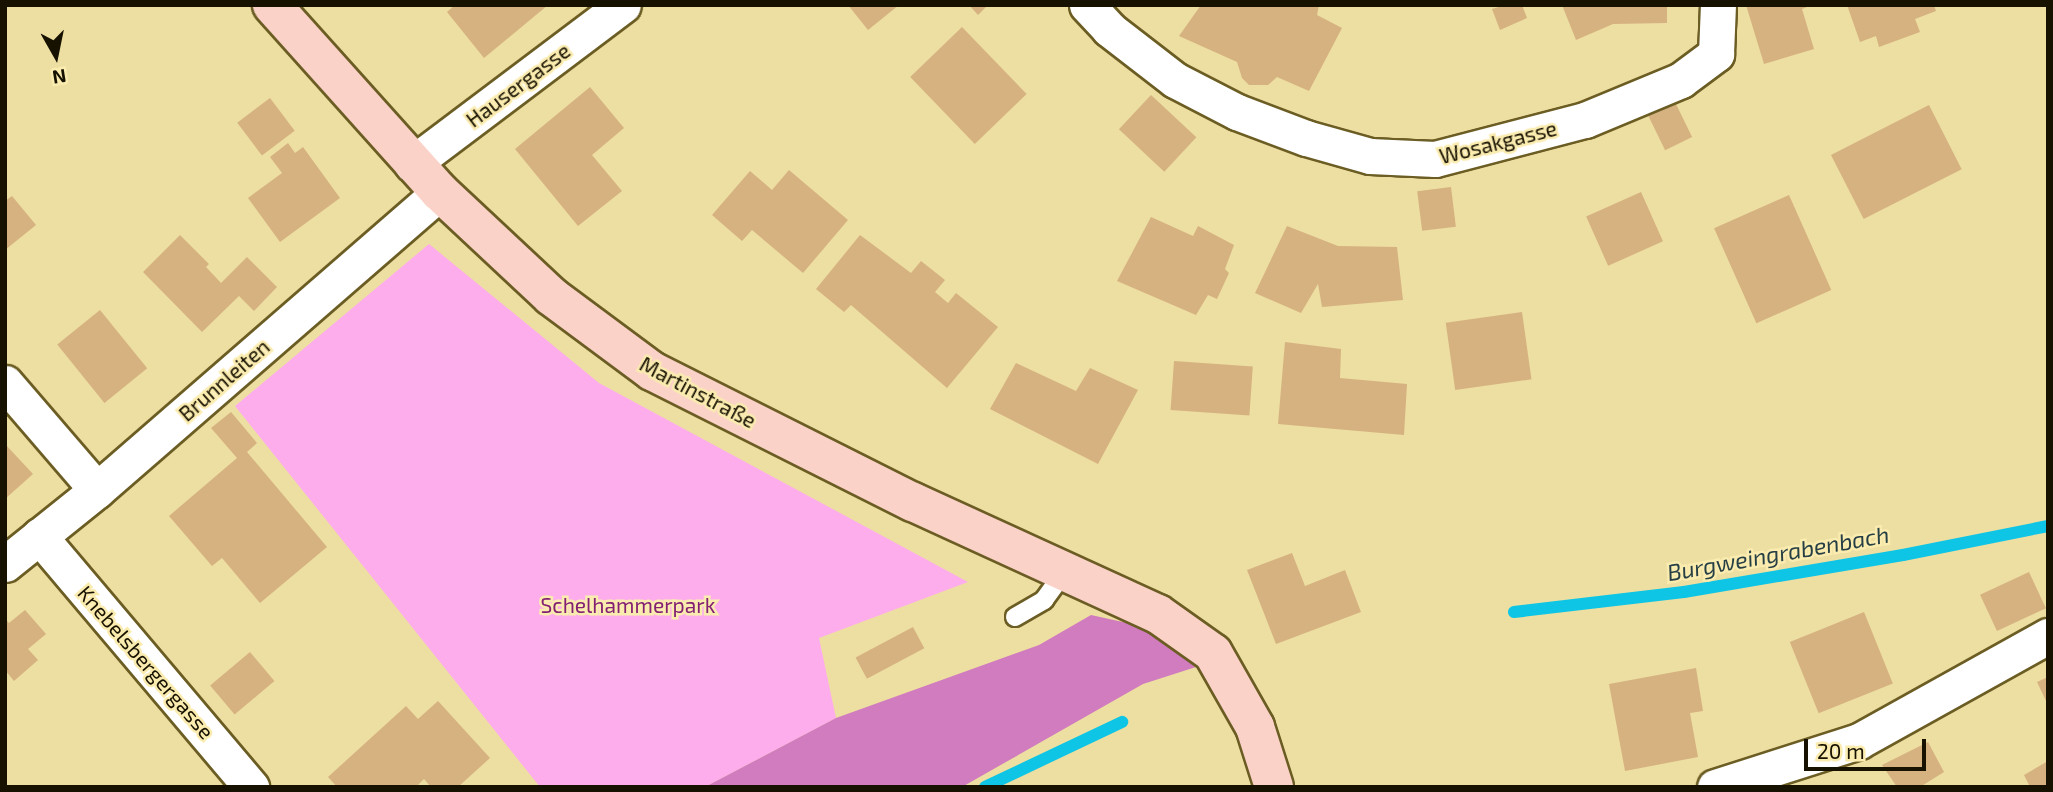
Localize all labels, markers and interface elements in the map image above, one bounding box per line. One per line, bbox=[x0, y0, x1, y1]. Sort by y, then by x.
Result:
north arrow bbox=[21, 21, 91, 91]
street label: Hausergasse bbox=[461, 38, 575, 132]
text: N bbox=[51, 65, 68, 90]
street label: Wosakgasse bbox=[1437, 115, 1559, 169]
street label: Brunnleiten bbox=[173, 334, 275, 426]
street label: Martinstraße bbox=[636, 351, 760, 433]
water label: Burgweingrabenbach bbox=[1665, 520, 1891, 586]
street label: Knebelsbergergasse bbox=[73, 580, 219, 744]
park label: Schelhammerpark bbox=[541, 592, 715, 618]
scale bar bbox=[1808, 726, 1930, 770]
text: 20 m bbox=[1817, 738, 1865, 763]

